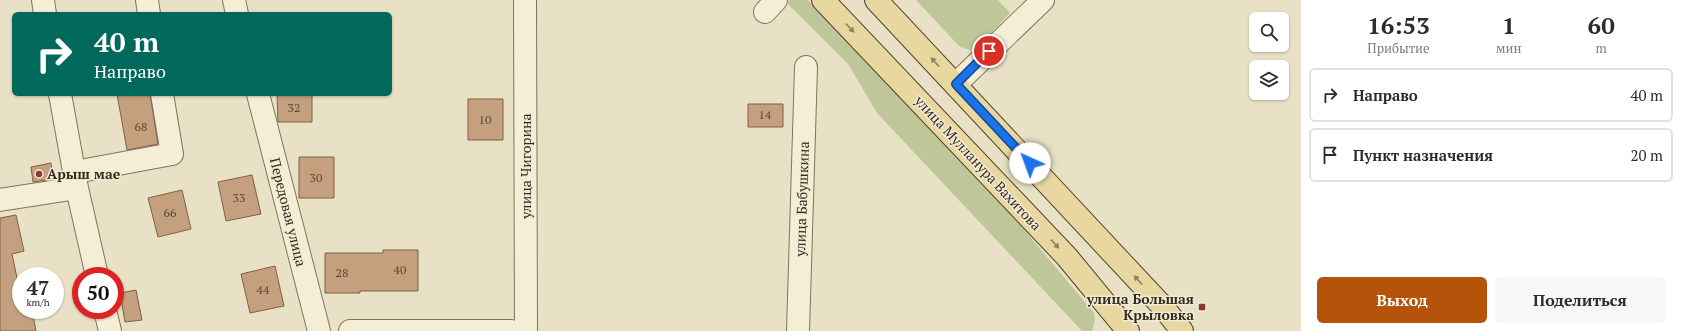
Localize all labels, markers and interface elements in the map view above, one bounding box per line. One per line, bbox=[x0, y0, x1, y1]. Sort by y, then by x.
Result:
text: 16:53 bbox=[1367, 9, 1430, 41]
text: 1 bbox=[1502, 9, 1515, 41]
text: 60 bbox=[1588, 9, 1615, 41]
map controls bbox=[1249, 12, 1289, 100]
button: search bbox=[1249, 12, 1289, 52]
text: 40 m bbox=[94, 23, 159, 60]
one-way arrow bbox=[845, 23, 855, 33]
icon: right bbox=[28, 28, 80, 80]
pin bbox=[972, 34, 1006, 68]
text: Прибытие bbox=[1367, 39, 1430, 57]
text: мин bbox=[1496, 39, 1521, 57]
text: m bbox=[1596, 39, 1607, 57]
icon: arrive bbox=[978, 40, 1000, 62]
one-way arrow bbox=[930, 57, 940, 67]
text: Направо bbox=[94, 59, 166, 83]
button: layers bbox=[1249, 60, 1289, 100]
icon: right bbox=[1319, 84, 1341, 106]
text: Направо bbox=[1353, 85, 1418, 105]
text: 40 m bbox=[1630, 85, 1663, 105]
street label: улица Мулланура Вахитова bbox=[910, 90, 1046, 234]
house number: 32 bbox=[288, 100, 300, 115]
house number: 14 bbox=[759, 107, 772, 122]
house number: 10 bbox=[479, 112, 491, 127]
street label: улица Чигорина bbox=[516, 113, 535, 220]
house number: 68 bbox=[135, 119, 147, 134]
street label: улица Бабушкина bbox=[790, 141, 813, 258]
position arrow bbox=[1009, 142, 1051, 184]
icon: arrive bbox=[1319, 144, 1341, 166]
text: Пункт назначения bbox=[1353, 145, 1493, 165]
text: 20 m bbox=[1630, 145, 1663, 165]
street label: Передовая улица bbox=[266, 156, 311, 268]
place label: Арыш мае bbox=[47, 164, 121, 183]
marker: Арыш мае bbox=[34, 169, 44, 179]
house number: 30 bbox=[310, 170, 322, 185]
house number: 33 bbox=[233, 190, 245, 205]
house number: 66 bbox=[164, 205, 177, 220]
one-way arrow bbox=[1050, 240, 1059, 249]
house number: 40 bbox=[394, 262, 406, 277]
house number: 28 bbox=[336, 265, 348, 280]
speed limit sign: 50 bbox=[72, 267, 124, 319]
text: 47 bbox=[27, 274, 49, 301]
one-way arrow bbox=[1134, 275, 1143, 285]
button: Выход bbox=[1317, 277, 1487, 323]
button: Поделиться bbox=[1495, 277, 1665, 323]
house number: 44 bbox=[257, 282, 270, 297]
place label: улица Большая Крыловка bbox=[1086, 289, 1194, 324]
text: km/h bbox=[26, 296, 50, 309]
marker: улица Большая Крыловка bbox=[1197, 302, 1207, 312]

